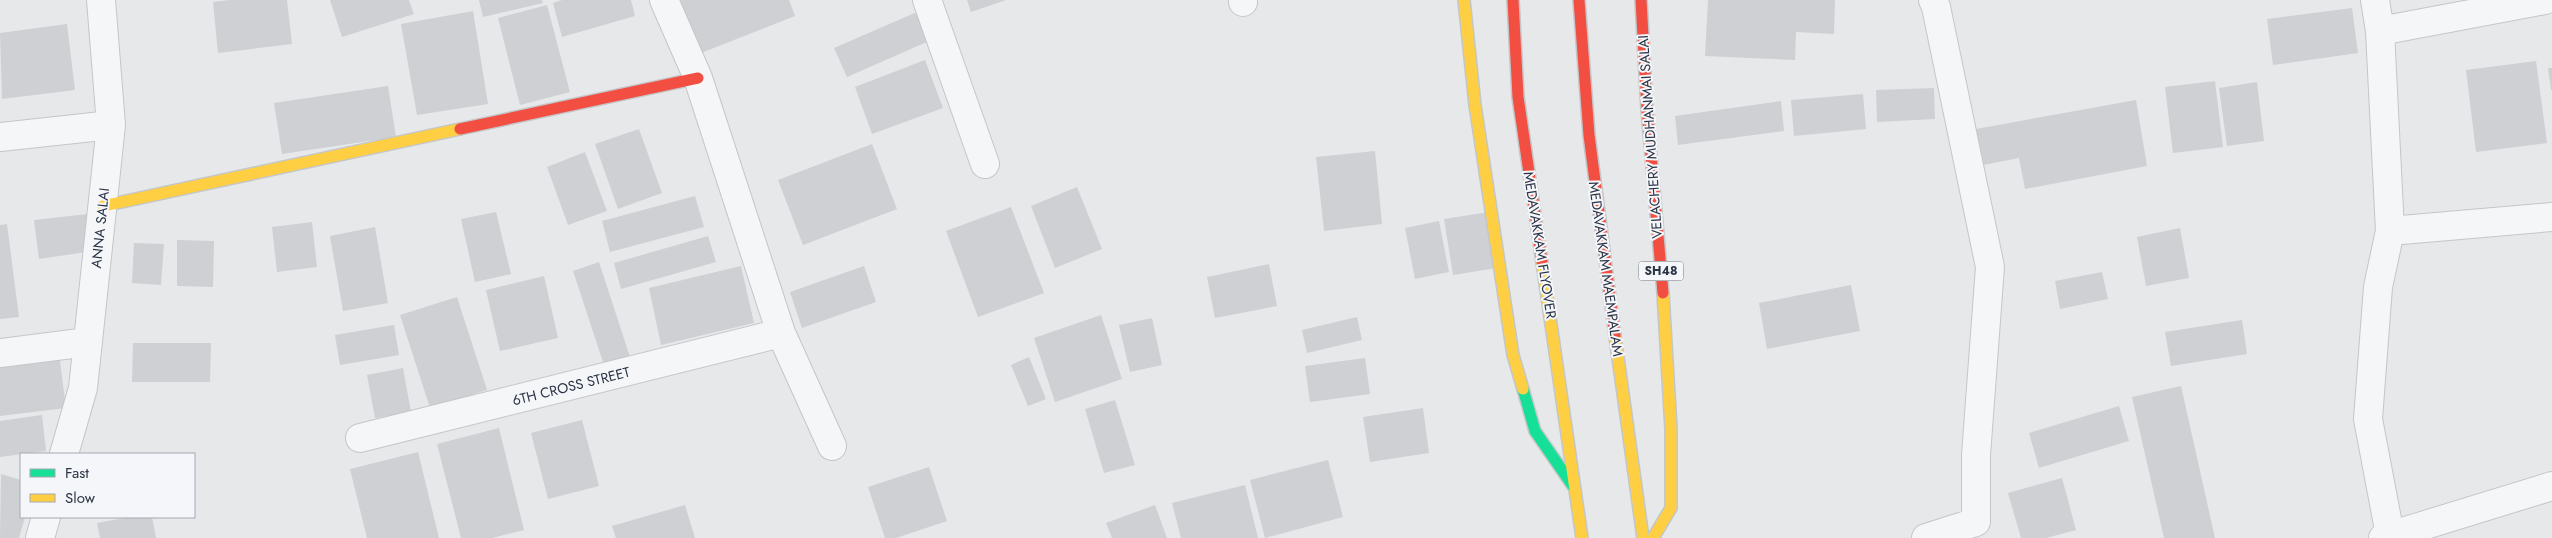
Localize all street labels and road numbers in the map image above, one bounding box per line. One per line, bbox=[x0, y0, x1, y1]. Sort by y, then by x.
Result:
street label: VELACHERY MUDHANMAI SALAI bbox=[1633, 35, 1667, 239]
street label: MEDAVAKKAM FLYOVER bbox=[1519, 170, 1562, 320]
street label: MEDAVAKKAM MAEMPALAM bbox=[1584, 180, 1628, 358]
street label: ANNA SALAI bbox=[86, 187, 114, 269]
road number: SH48 bbox=[1638, 262, 1684, 280]
street label: 6TH CROSS STREET bbox=[510, 362, 632, 410]

